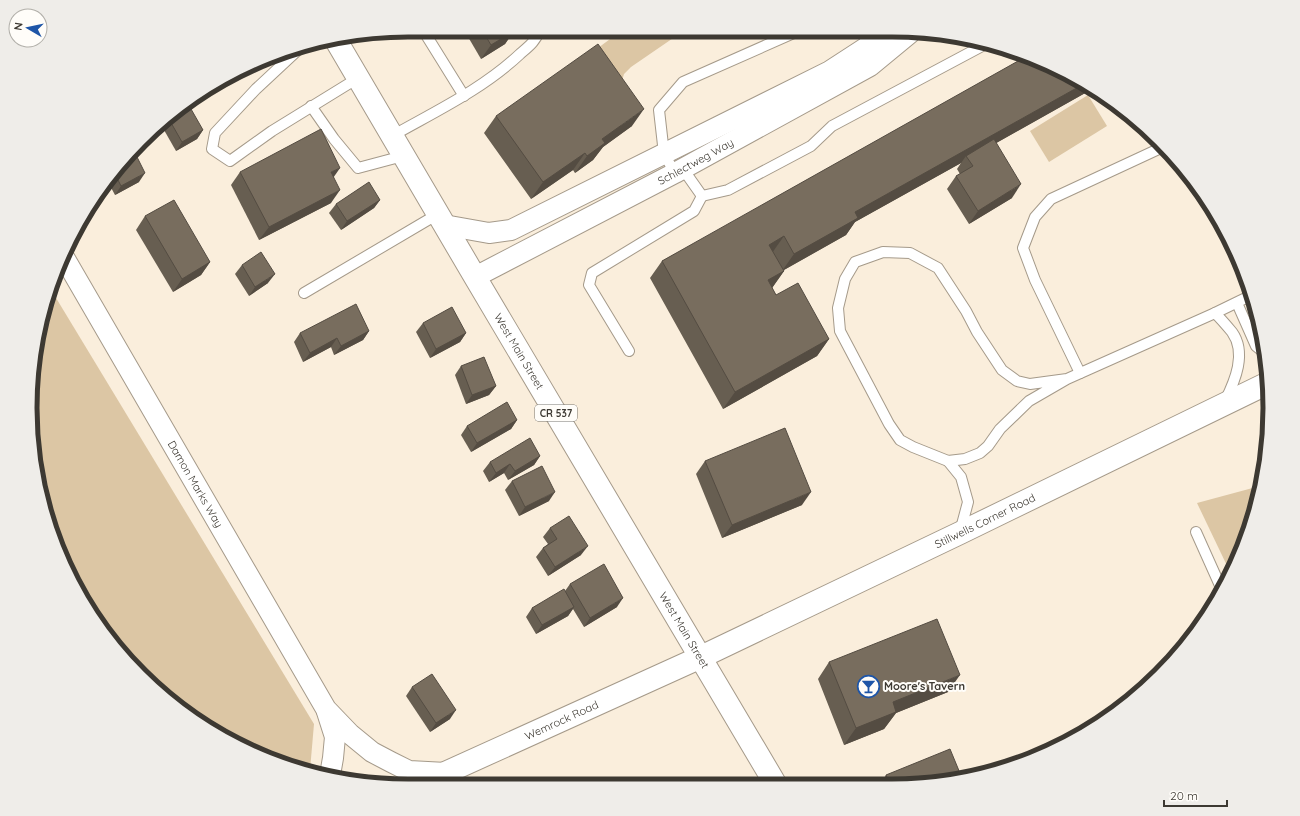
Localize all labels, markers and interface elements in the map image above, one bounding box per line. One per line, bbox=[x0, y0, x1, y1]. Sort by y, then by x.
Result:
north arrow bbox=[8, 8, 48, 48]
text: N bbox=[11, 21, 26, 32]
street label: Schlectweg Way bbox=[655, 135, 736, 188]
street label: West Main Street bbox=[491, 311, 547, 392]
road number: CR 537 bbox=[535, 405, 577, 421]
street label: Damon Marks Way bbox=[165, 438, 226, 530]
street label: Stillwells Corner Road bbox=[932, 490, 1037, 551]
street label: West Main Street bbox=[656, 589, 712, 671]
bar icon: Moore's Tavern bbox=[856, 673, 882, 699]
place label: Moore's Tavern bbox=[884, 679, 965, 693]
street label: Wemrock Road bbox=[522, 698, 600, 743]
scale bar bbox=[1164, 782, 1227, 808]
text: 20 m bbox=[1170, 788, 1198, 803]

